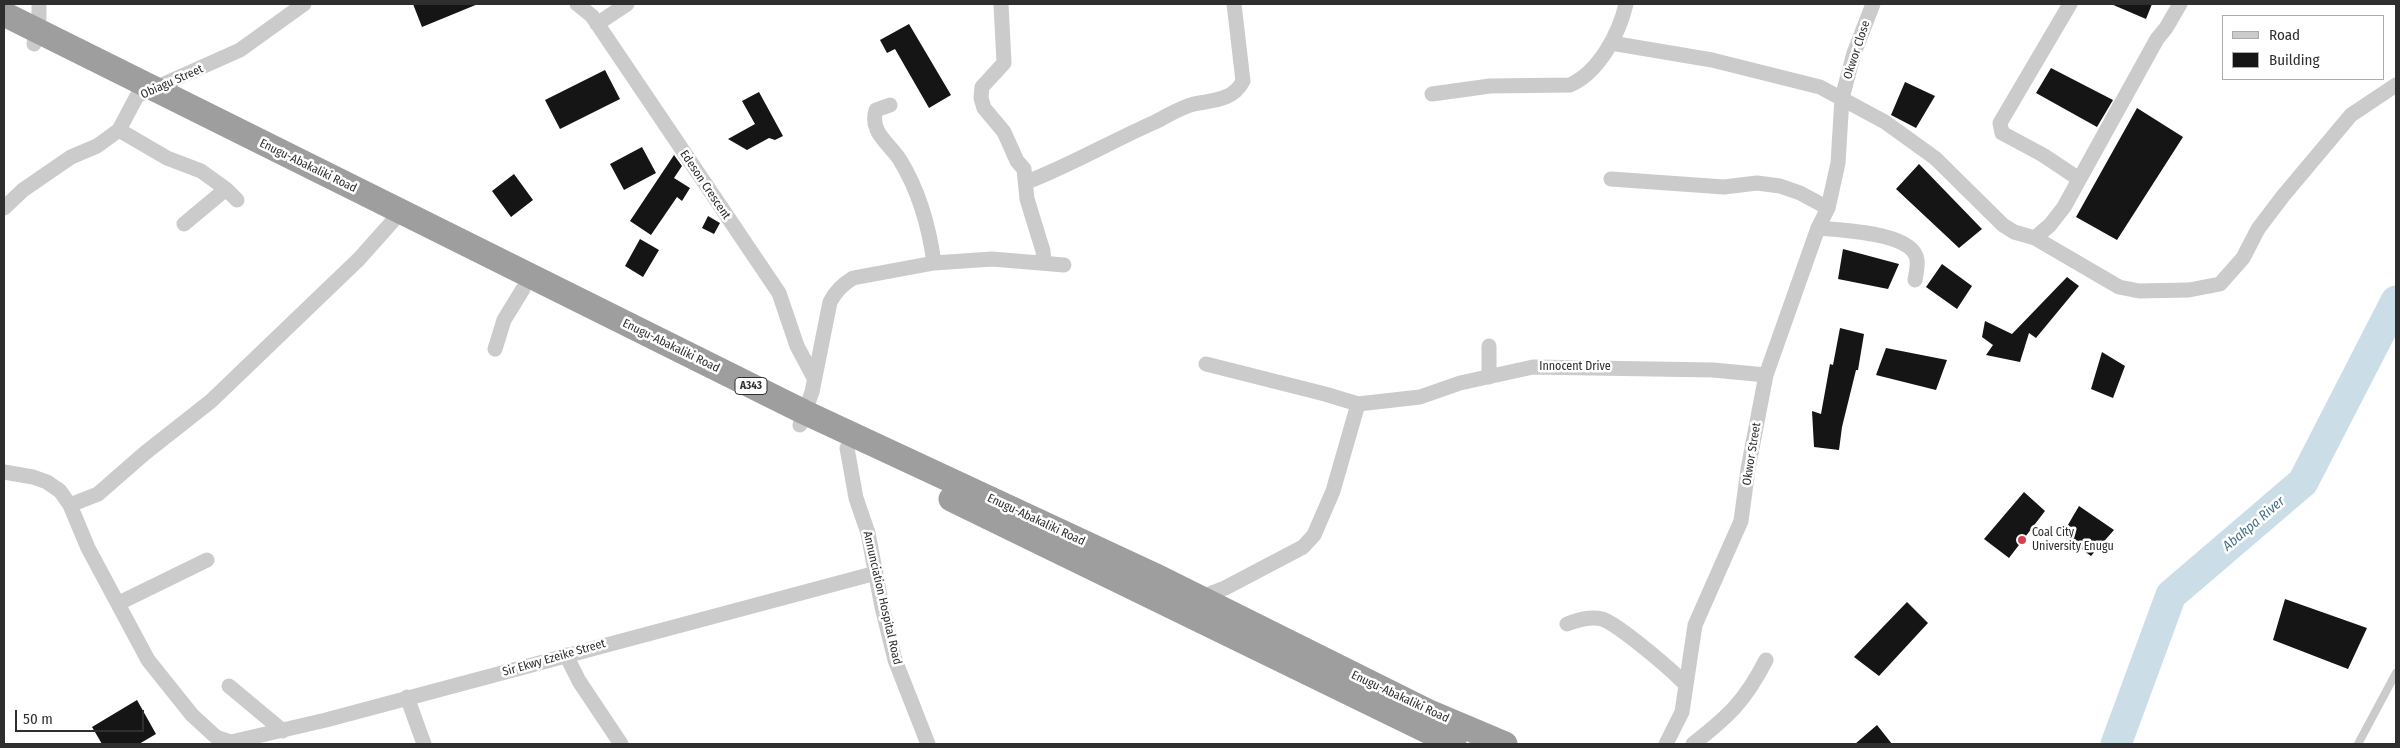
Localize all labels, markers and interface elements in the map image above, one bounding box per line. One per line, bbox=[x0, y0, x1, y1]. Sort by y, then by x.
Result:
legend bbox=[2222, 15, 2385, 80]
street label: Okwor Close bbox=[1841, 19, 1873, 81]
text: Road bbox=[2269, 26, 2300, 44]
text: Building bbox=[2269, 51, 2320, 69]
street label: Obiagu Street bbox=[139, 62, 205, 102]
street label: Enugu-Abakaliki Road bbox=[257, 136, 359, 196]
street label: Edeson Crescent bbox=[677, 148, 733, 222]
street label: Enugu-Abakaliki Road bbox=[620, 316, 722, 376]
street label: Innocent Drive bbox=[1539, 360, 1611, 374]
road number: A343 bbox=[735, 378, 767, 394]
street label: Okwor Street bbox=[1740, 421, 1764, 487]
street label: Enugu-Abakaliki Road bbox=[985, 491, 1087, 549]
water label: Abakpa River bbox=[2220, 493, 2288, 555]
place label: Coal City University Enugu bbox=[2032, 526, 2114, 554]
street label: Annunciation Hospital Road bbox=[860, 530, 904, 666]
marker: Coal City University Enugu bbox=[2016, 534, 2028, 546]
street label: Sir Ekwy Ezeike Street bbox=[501, 636, 607, 680]
street label: Enugu-Abakaliki Road bbox=[1349, 668, 1451, 726]
scale bar bbox=[18, 700, 146, 732]
text: 50 m bbox=[23, 710, 53, 728]

